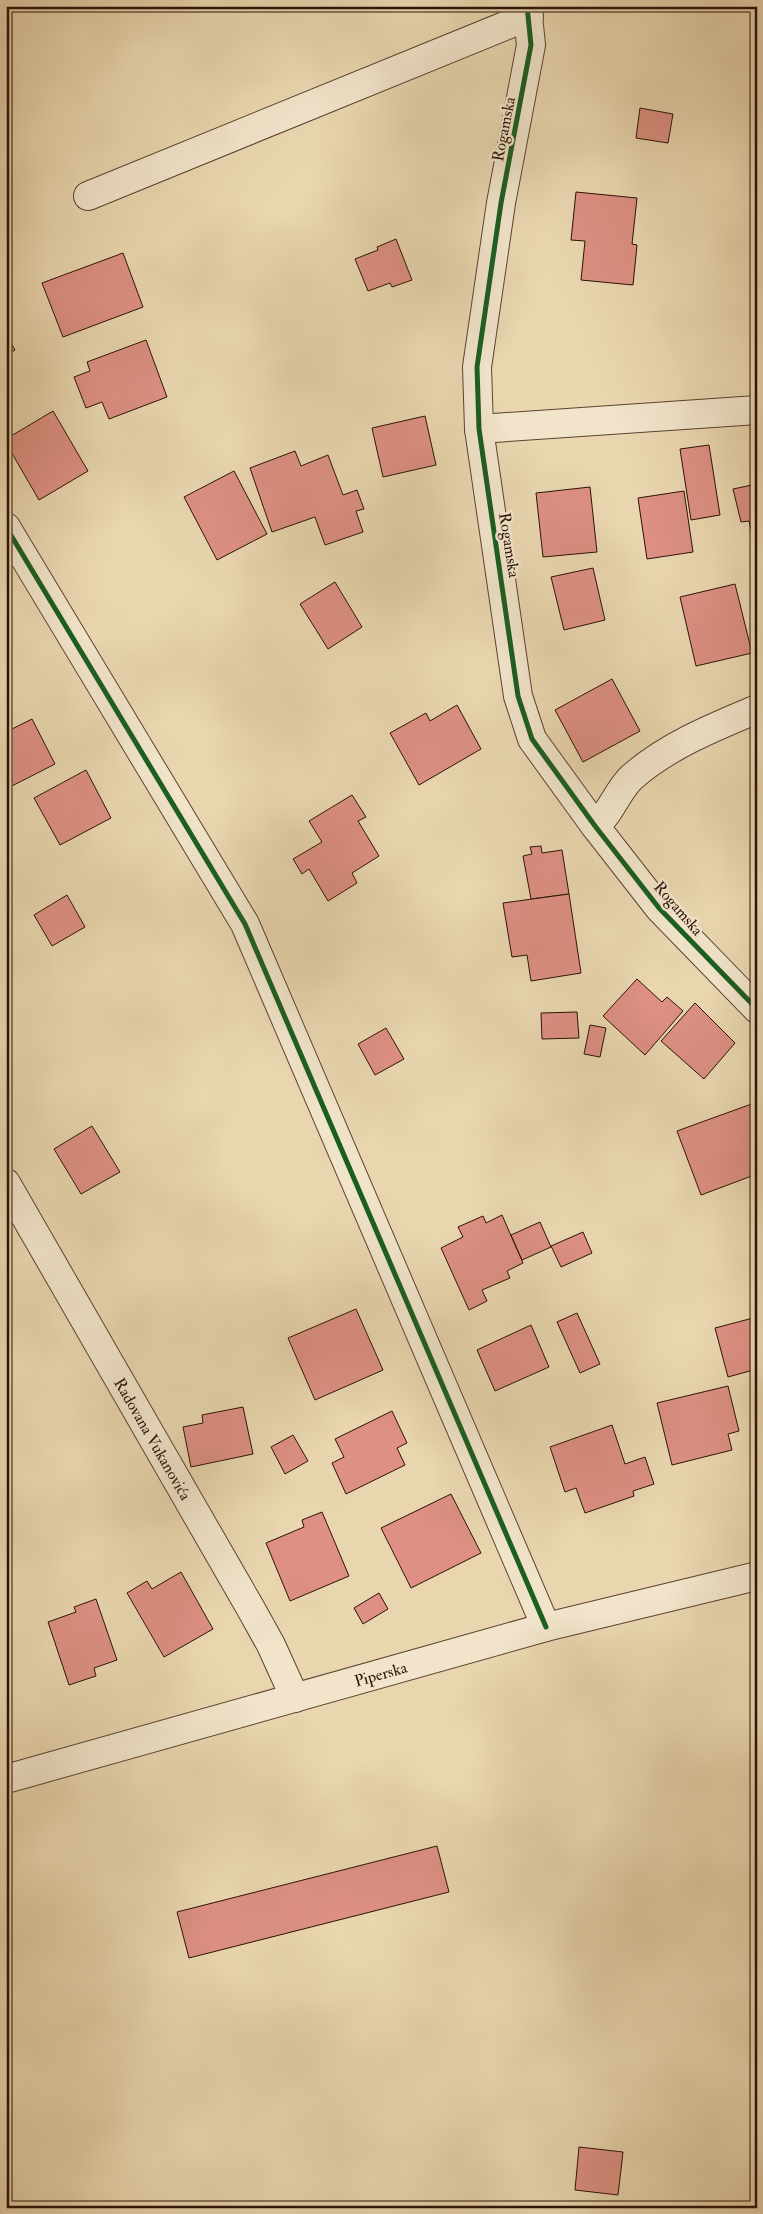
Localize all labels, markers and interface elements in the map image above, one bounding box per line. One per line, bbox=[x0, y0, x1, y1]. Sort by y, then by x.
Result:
street label: Rogamska bbox=[488, 95, 520, 163]
street label: Rogamska bbox=[494, 511, 524, 579]
street label: Rogamska bbox=[649, 877, 708, 940]
street label: Radovana Vukanovića bbox=[109, 1375, 195, 1504]
street label: Piperska bbox=[352, 1658, 410, 1691]

